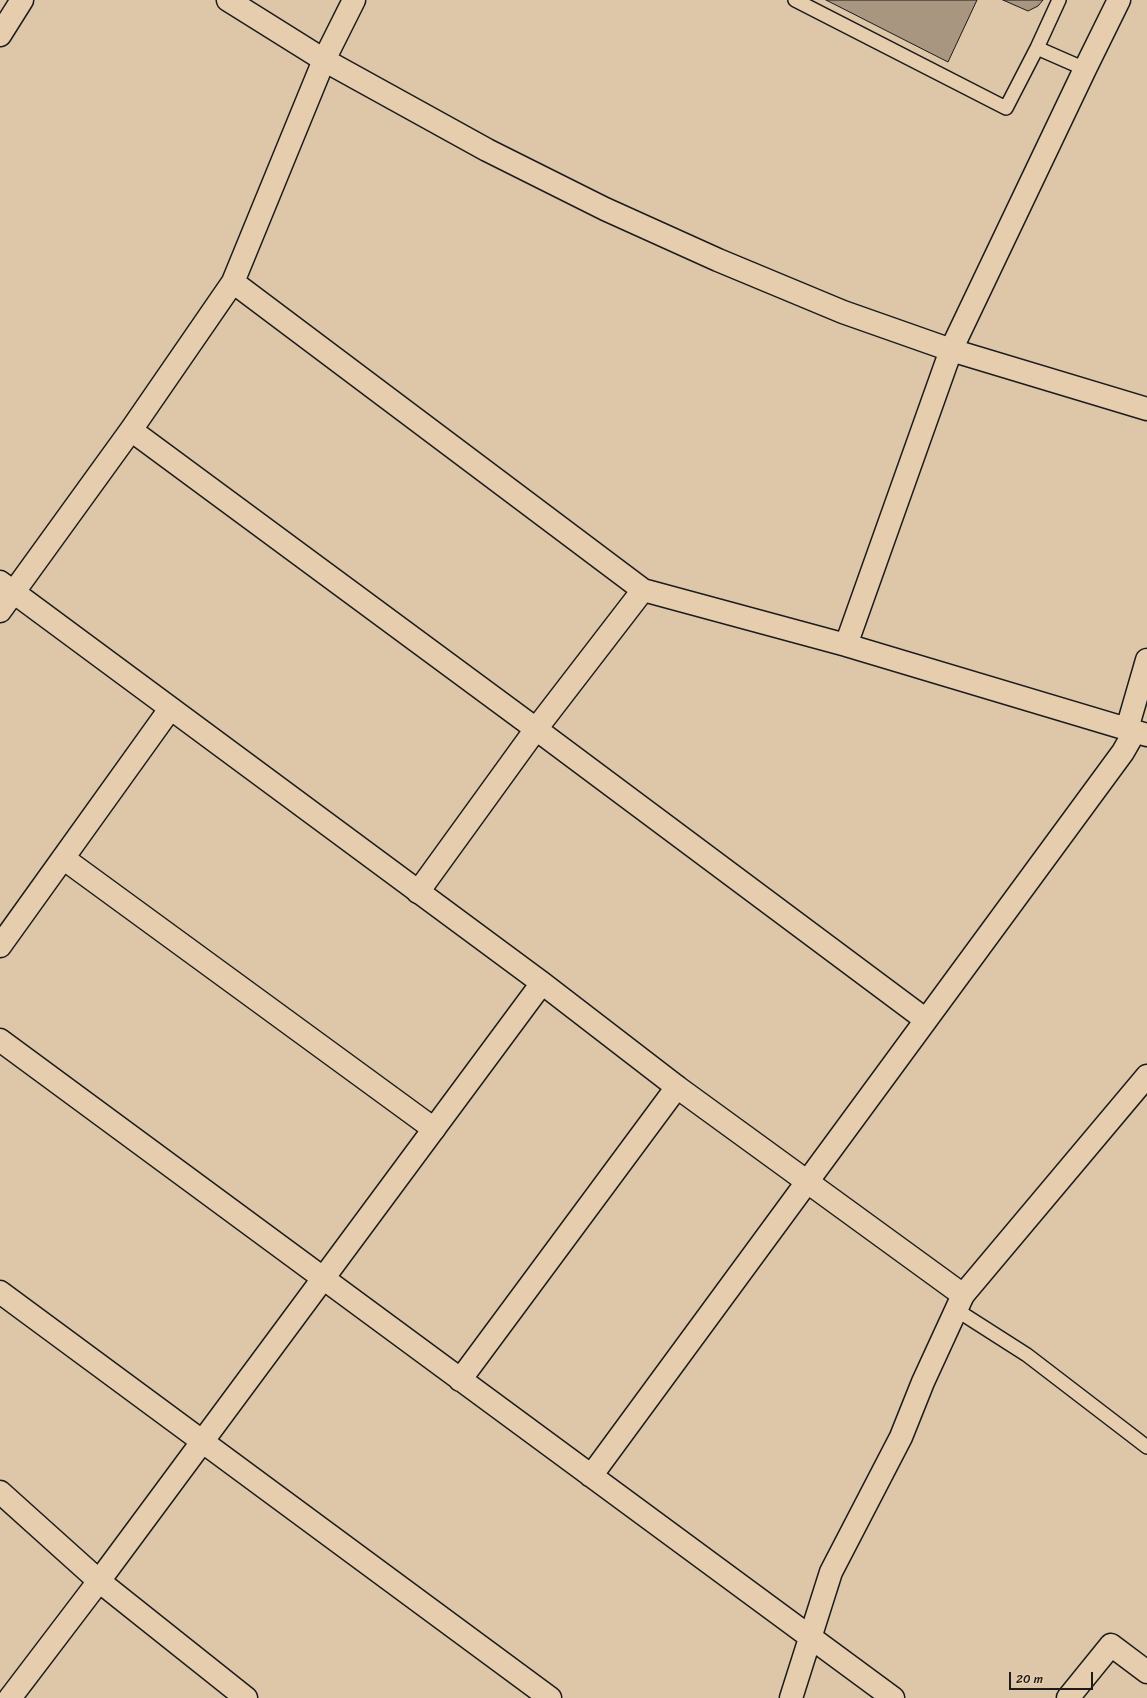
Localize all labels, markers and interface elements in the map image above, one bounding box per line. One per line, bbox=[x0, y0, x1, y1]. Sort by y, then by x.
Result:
scale bar bbox=[1011, 1664, 1095, 1690]
text: 20 m bbox=[1016, 1668, 1043, 1690]

